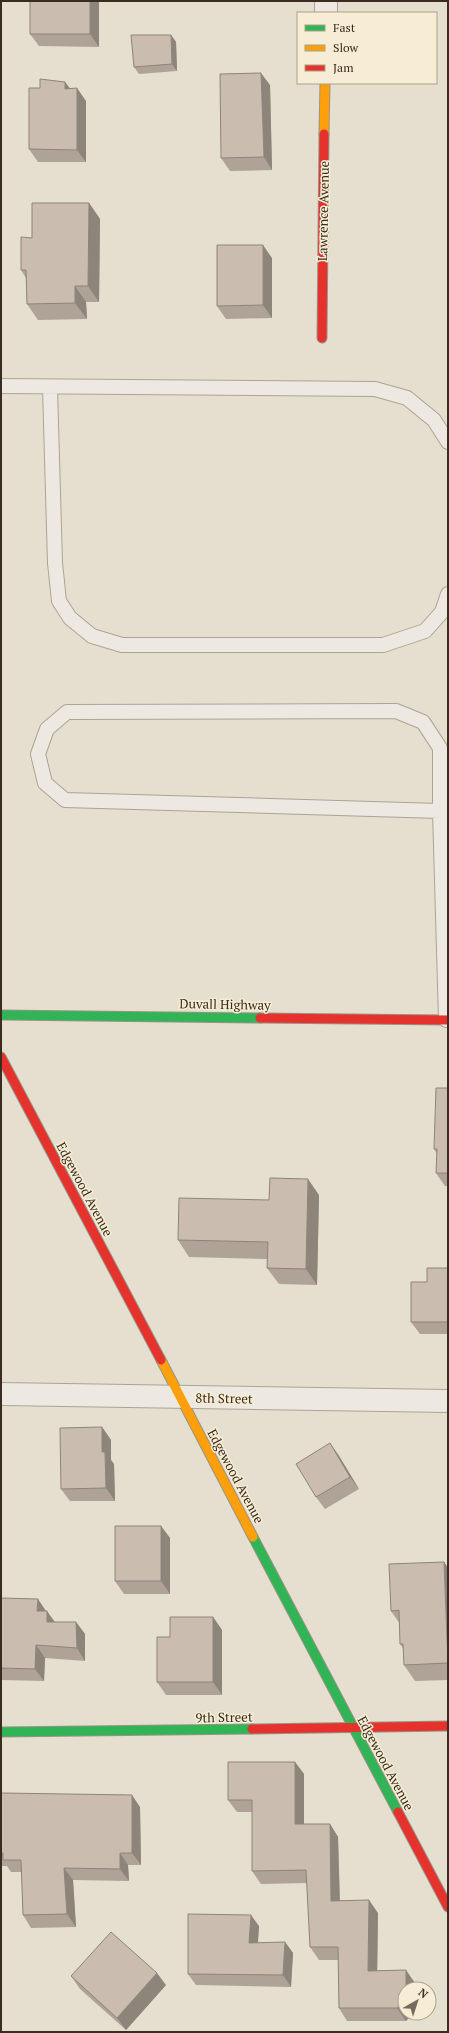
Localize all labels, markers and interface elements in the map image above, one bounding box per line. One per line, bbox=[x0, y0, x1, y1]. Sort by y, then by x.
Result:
legend bbox=[297, 12, 437, 84]
text: Fast bbox=[333, 20, 356, 35]
text: Slow bbox=[333, 40, 359, 55]
text: Jam bbox=[333, 60, 354, 75]
street label: Lawrence Avenue bbox=[313, 161, 333, 261]
street label: Duvall Highway bbox=[179, 994, 271, 1014]
street label: Edgewood Avenue bbox=[53, 1139, 117, 1239]
street label: 8th Street bbox=[195, 1389, 253, 1408]
street label: Edgewood Avenue bbox=[204, 1426, 268, 1526]
street label: 9th Street bbox=[195, 1707, 253, 1726]
street label: Edgewood Avenue bbox=[354, 1713, 418, 1813]
north arrow bbox=[397, 1981, 437, 2021]
text: N bbox=[416, 1985, 431, 2002]

